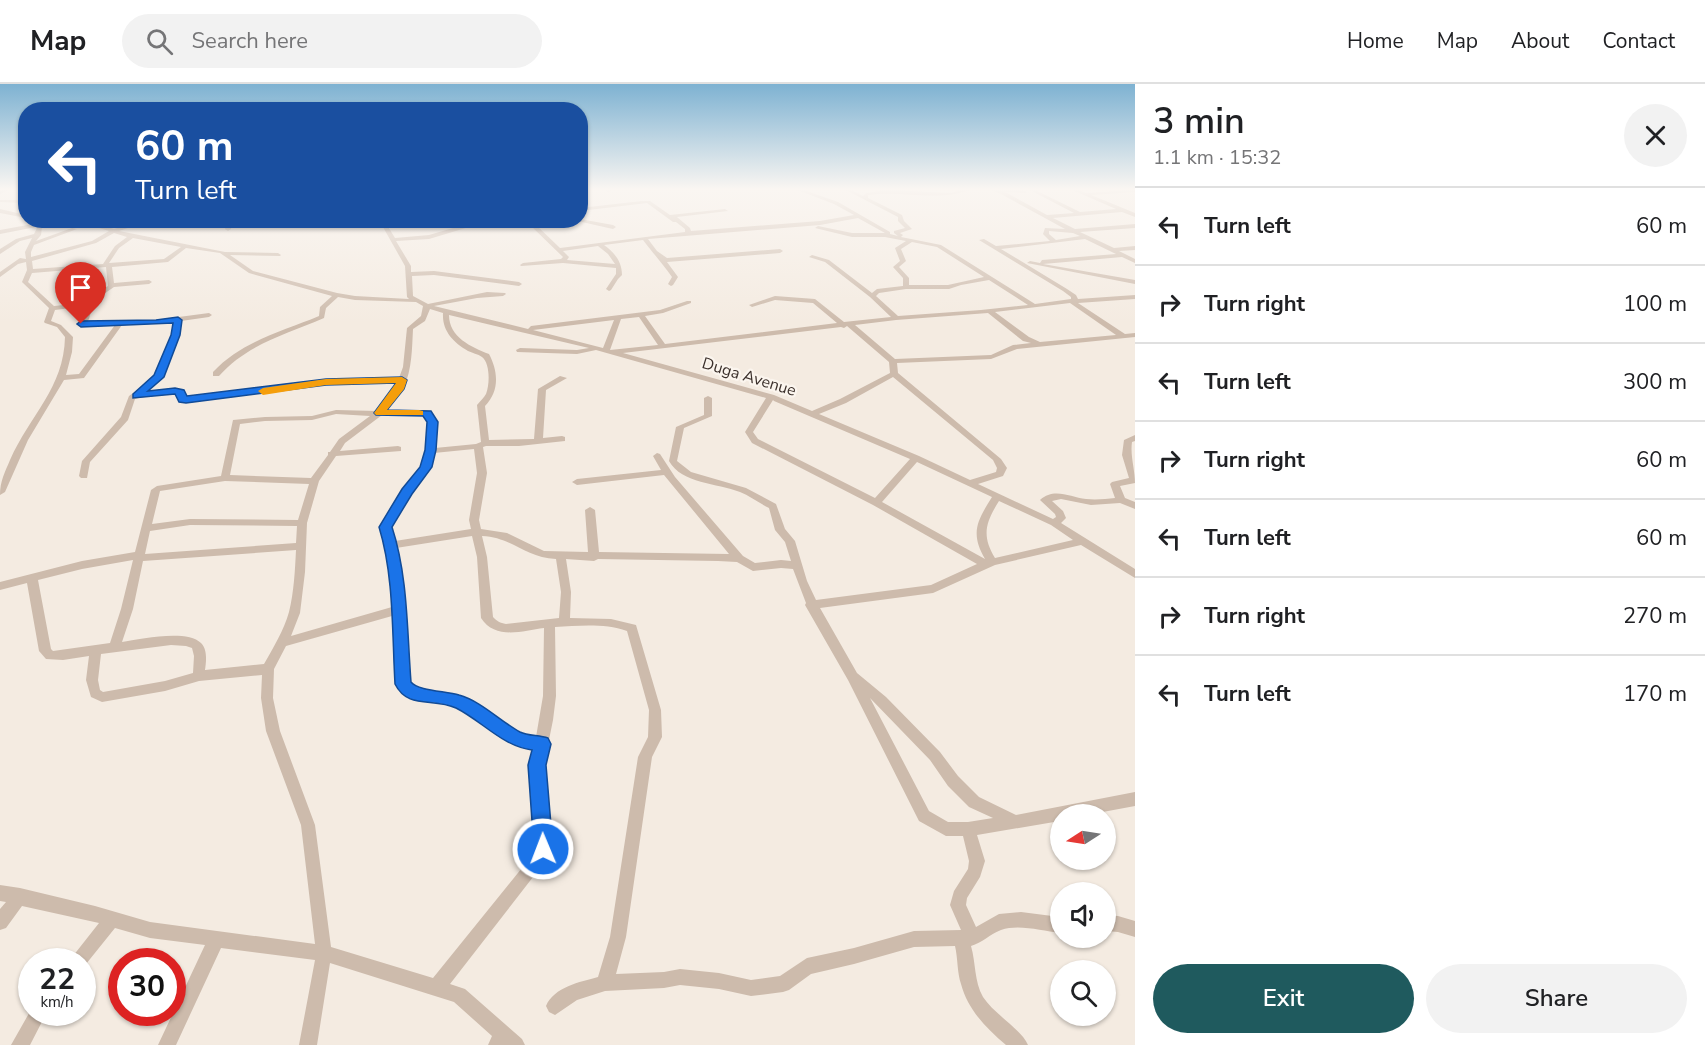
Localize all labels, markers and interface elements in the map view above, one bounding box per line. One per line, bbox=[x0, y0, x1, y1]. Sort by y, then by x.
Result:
search box bbox=[122, 14, 542, 68]
text: Map bbox=[30, 22, 86, 60]
icon: search bbox=[143, 25, 176, 58]
text: Search here bbox=[191, 26, 308, 56]
text: Home bbox=[1347, 27, 1404, 55]
text: Map bbox=[1437, 27, 1478, 55]
text: About bbox=[1511, 27, 1569, 55]
text: Contact bbox=[1602, 27, 1675, 55]
text: 3 min bbox=[1153, 97, 1245, 146]
button: close bbox=[1624, 104, 1687, 167]
text: 60 m bbox=[135, 118, 234, 175]
icon: left bbox=[36, 126, 114, 204]
text: 1.1 km · 15:32 bbox=[1153, 144, 1281, 171]
text: Turn left bbox=[135, 172, 236, 209]
icon: left bbox=[1153, 210, 1186, 243]
text: Turn left bbox=[1204, 211, 1291, 241]
text: 60 m bbox=[1636, 211, 1687, 241]
pin bbox=[55, 262, 106, 324]
icon: arrive bbox=[64, 271, 97, 304]
icon: right bbox=[1153, 288, 1186, 321]
text: Turn right bbox=[1204, 289, 1305, 319]
text: 100 m bbox=[1623, 289, 1687, 319]
street label: Duga Avenue bbox=[699, 352, 799, 402]
icon: left bbox=[1153, 366, 1186, 399]
text: Turn left bbox=[1204, 367, 1291, 397]
text: 300 m bbox=[1623, 367, 1687, 397]
icon: right bbox=[1153, 444, 1186, 477]
text: Turn right bbox=[1204, 445, 1305, 475]
text: 60 m bbox=[1636, 445, 1687, 475]
icon: left bbox=[1153, 522, 1186, 555]
text: Turn left bbox=[1204, 523, 1291, 553]
text: 60 m bbox=[1636, 523, 1687, 553]
icon: right bbox=[1153, 600, 1186, 633]
text: Turn right bbox=[1204, 601, 1305, 631]
text: 270 m bbox=[1623, 601, 1687, 631]
icon: left bbox=[1153, 678, 1186, 711]
text: Turn left bbox=[1204, 679, 1291, 709]
text: 170 m bbox=[1623, 679, 1687, 709]
north arrow bbox=[1050, 804, 1116, 870]
map controls bbox=[1050, 804, 1116, 1026]
position arrow bbox=[511, 817, 575, 881]
button: sound bbox=[1050, 882, 1116, 948]
speed limit sign: 30 bbox=[108, 948, 186, 1026]
text: 22 bbox=[39, 959, 75, 1000]
button: search bbox=[1050, 960, 1116, 1026]
button: Exit bbox=[1153, 964, 1414, 1033]
button: Share bbox=[1426, 964, 1687, 1033]
text: km/h bbox=[40, 992, 74, 1012]

